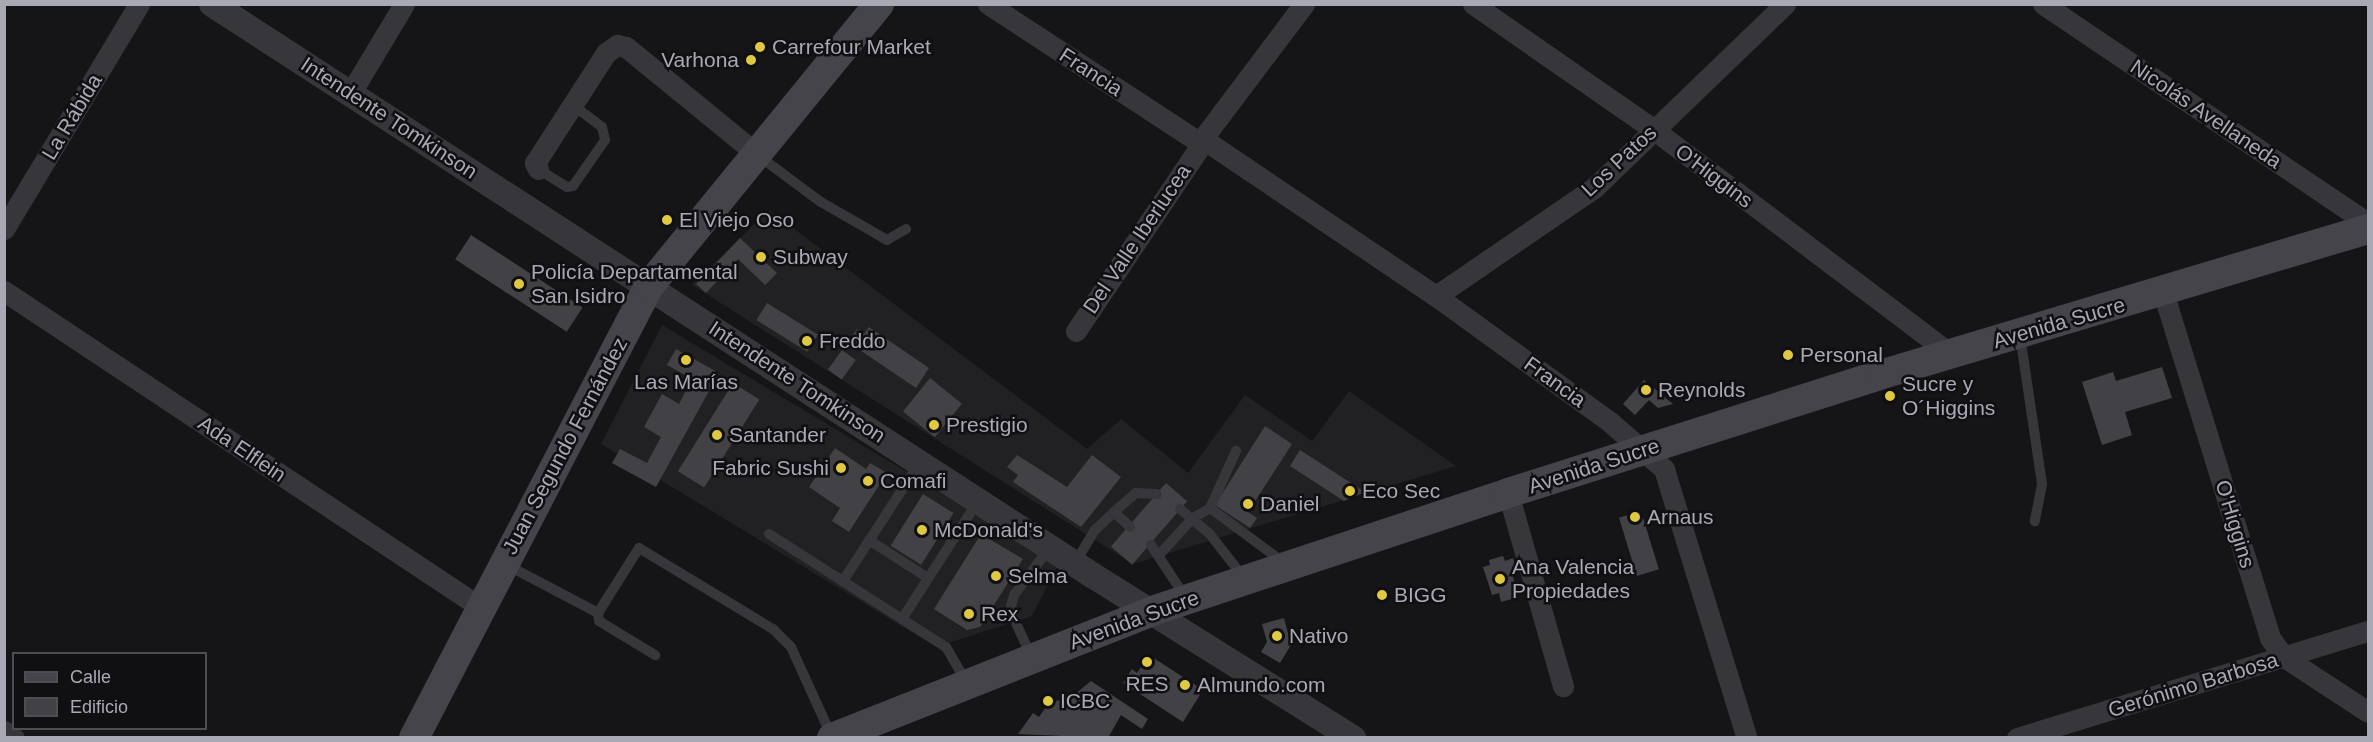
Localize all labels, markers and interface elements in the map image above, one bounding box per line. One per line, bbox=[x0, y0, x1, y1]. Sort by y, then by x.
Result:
place label: Carrefour Market bbox=[772, 34, 931, 60]
marker: Carrefour Market bbox=[753, 40, 767, 54]
street label: Francia bbox=[1055, 42, 1127, 102]
place label: Varhona bbox=[661, 47, 739, 73]
street label: Intendente Tomkinson bbox=[296, 51, 482, 185]
marker: Varhona bbox=[744, 53, 758, 67]
street label: Nicolás Avellaneda bbox=[2125, 54, 2287, 174]
street label: La Rábida bbox=[37, 69, 107, 165]
street label: Los Patos bbox=[1576, 120, 1662, 202]
street label: O'Higgins bbox=[1670, 139, 1758, 213]
street label: Del Valle Iberlucea bbox=[1078, 160, 1196, 318]
place label: El Viejo Oso bbox=[679, 207, 794, 233]
marker: El Viejo Oso bbox=[660, 213, 674, 227]
place label: Subway bbox=[773, 244, 848, 270]
marker: Subway bbox=[754, 250, 768, 264]
place label: Policía Departamental San Isidro bbox=[531, 259, 738, 309]
marker: Policía Departamental San Isidro bbox=[512, 277, 526, 291]
street label: Avenida Sucre bbox=[1990, 292, 2128, 354]
street label: Intendente Tomkinson bbox=[704, 315, 890, 449]
place label: Freddo bbox=[819, 328, 886, 354]
street label: Juan Segundo Fernández bbox=[497, 333, 633, 559]
marker: Freddo bbox=[800, 334, 814, 348]
place label: Personal bbox=[1800, 342, 1883, 368]
marker: Personal bbox=[1781, 348, 1795, 362]
street label: Francia bbox=[1519, 351, 1591, 413]
marker: Las Marías bbox=[679, 353, 693, 367]
place label: Las Marías bbox=[634, 369, 738, 395]
place label: Sucre y O´Higgins bbox=[1902, 371, 1995, 421]
place label: Reynolds bbox=[1658, 377, 1746, 403]
marker: Reynolds bbox=[1639, 383, 1653, 397]
marker: Sucre y O´Higgins bbox=[1883, 389, 1897, 403]
street label: Ada Elflein bbox=[193, 410, 291, 488]
place label: Prestigio bbox=[946, 412, 1028, 438]
marker: Prestigio bbox=[927, 418, 941, 432]
place label: Santander bbox=[729, 422, 826, 448]
marker: Santander bbox=[710, 428, 724, 442]
street label: Avenida Sucre bbox=[1525, 433, 1663, 499]
place label: Fabric Sushi bbox=[712, 455, 829, 481]
marker: Fabric Sushi bbox=[834, 461, 848, 475]
place label: Comafi bbox=[880, 468, 947, 494]
marker: Comafi bbox=[861, 474, 875, 488]
street label: O'Higgins bbox=[2210, 477, 2260, 571]
place label: Eco Sec bbox=[1362, 478, 1440, 504]
marker: Eco Sec bbox=[1343, 484, 1357, 498]
place label: Daniel bbox=[1260, 491, 1320, 517]
marker: Daniel bbox=[1241, 497, 1255, 511]
place label: Arnaus bbox=[1647, 504, 1714, 530]
marker: Arnaus bbox=[1628, 510, 1642, 524]
place label: McDonald's bbox=[934, 517, 1043, 543]
marker: McDonald's bbox=[915, 523, 929, 537]
place label: Ana Valencia Propiedades bbox=[1512, 554, 1634, 604]
place label: Selma bbox=[1008, 563, 1068, 589]
marker: Selma bbox=[989, 569, 1003, 583]
marker: Ana Valencia Propiedades bbox=[1493, 572, 1507, 586]
place label: BIGG bbox=[1394, 582, 1447, 608]
street label: Avenida Sucre bbox=[1066, 585, 1202, 655]
marker: BIGG bbox=[1375, 588, 1389, 602]
place label: Rex bbox=[981, 601, 1018, 627]
marker: Rex bbox=[962, 607, 976, 621]
place label: Nativo bbox=[1289, 623, 1349, 649]
marker: Nativo bbox=[1270, 629, 1284, 643]
street label: Gerónimo Barbosa bbox=[2105, 647, 2281, 723]
legend bbox=[12, 652, 207, 730]
marker: RES bbox=[1140, 655, 1154, 669]
text: Calle bbox=[70, 667, 111, 687]
place label: RES bbox=[1125, 671, 1169, 697]
place label: Almundo.com bbox=[1197, 672, 1325, 698]
marker: Almundo.com bbox=[1178, 678, 1192, 692]
place label: ICBC bbox=[1060, 688, 1110, 714]
marker: ICBC bbox=[1041, 694, 1055, 708]
text: Edificio bbox=[70, 697, 128, 717]

